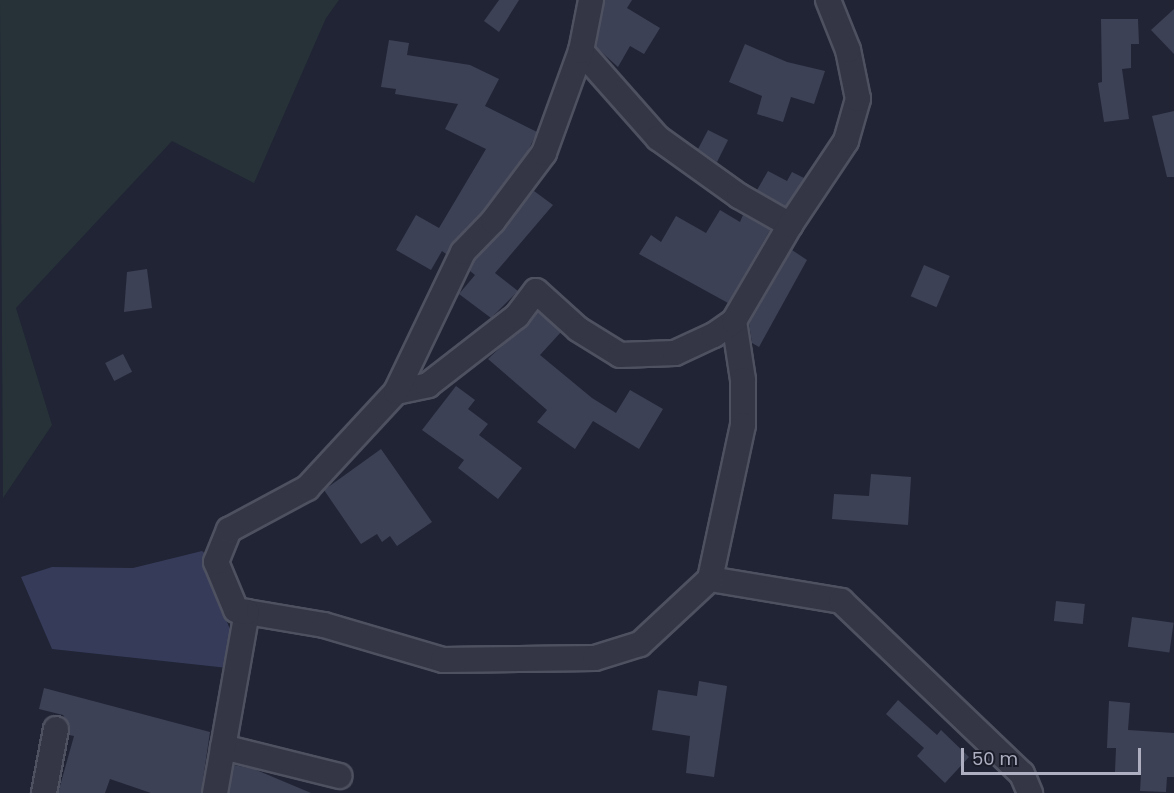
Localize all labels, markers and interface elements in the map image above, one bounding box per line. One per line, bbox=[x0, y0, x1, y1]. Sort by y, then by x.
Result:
scale bar bbox=[964, 736, 1144, 774]
text: 50 m bbox=[972, 746, 1018, 771]

